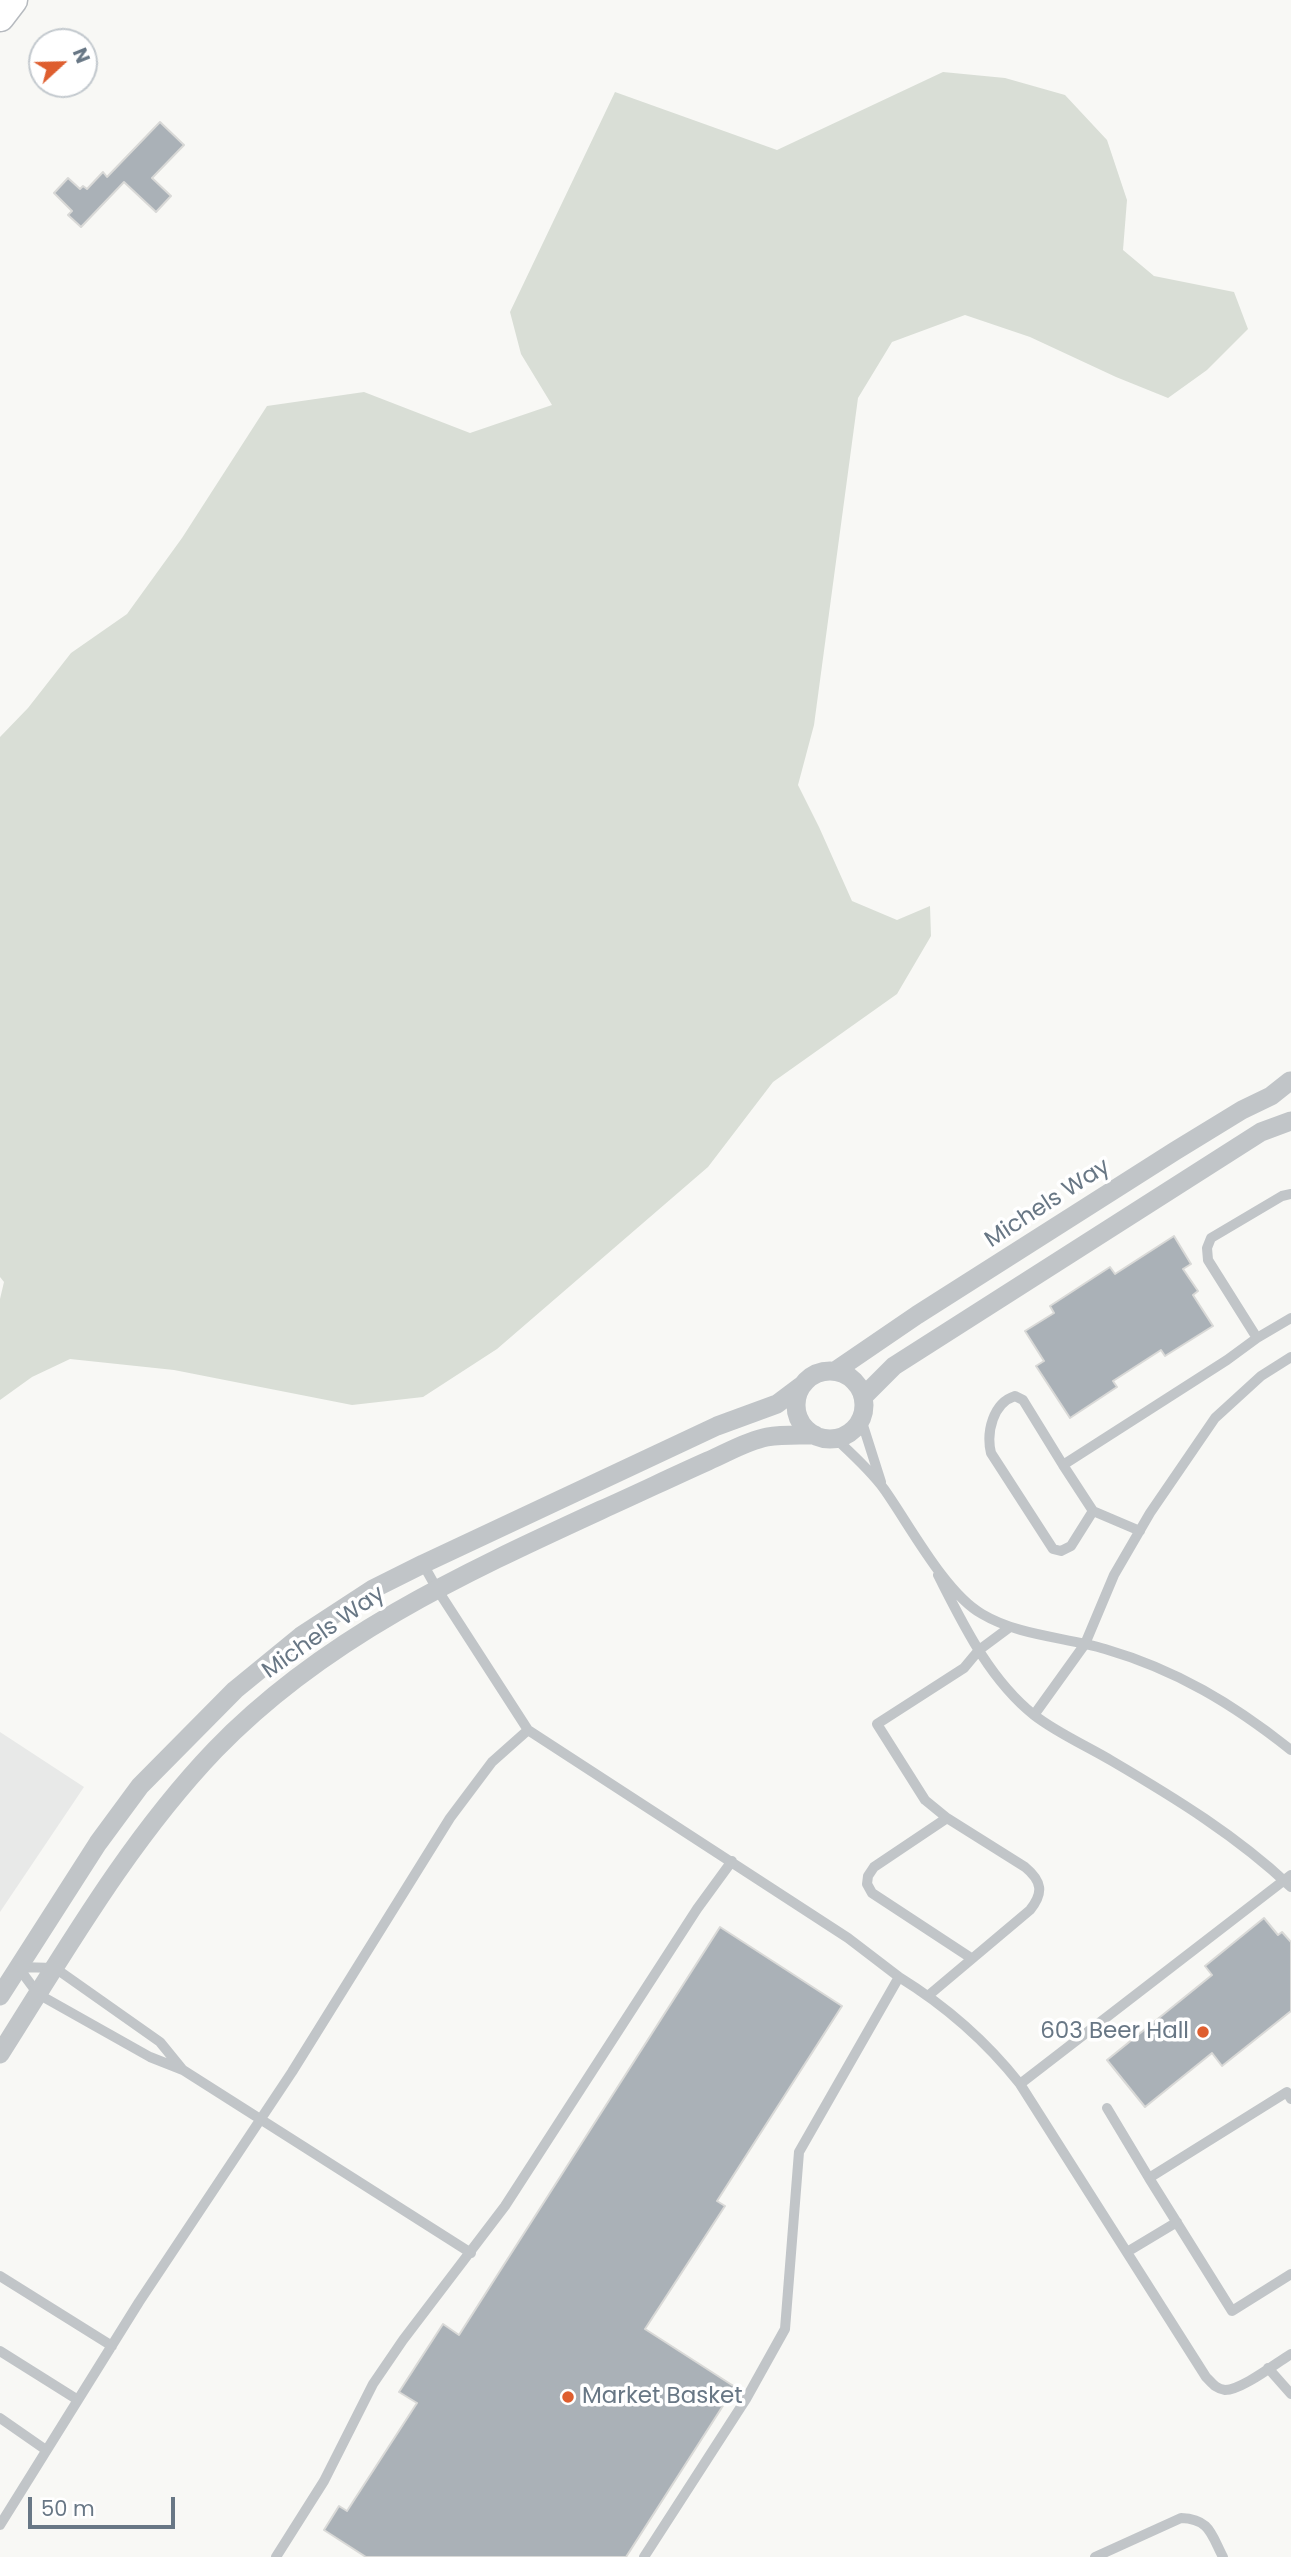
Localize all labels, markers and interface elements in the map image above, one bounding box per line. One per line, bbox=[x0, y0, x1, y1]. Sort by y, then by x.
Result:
north arrow bbox=[28, 28, 98, 98]
text: N bbox=[66, 44, 96, 67]
street label: Michels Way bbox=[980, 1153, 1116, 1255]
street label: Michels Way bbox=[257, 1581, 391, 1685]
place label: 603 Beer Hall bbox=[1040, 2018, 1189, 2046]
marker: 603 Beer Hall bbox=[1195, 2024, 1211, 2040]
place label: Market Basket bbox=[582, 2383, 743, 2411]
marker: Market Basket bbox=[560, 2389, 576, 2405]
scale bar bbox=[32, 2484, 178, 2528]
text: 50 m bbox=[41, 2494, 95, 2523]

